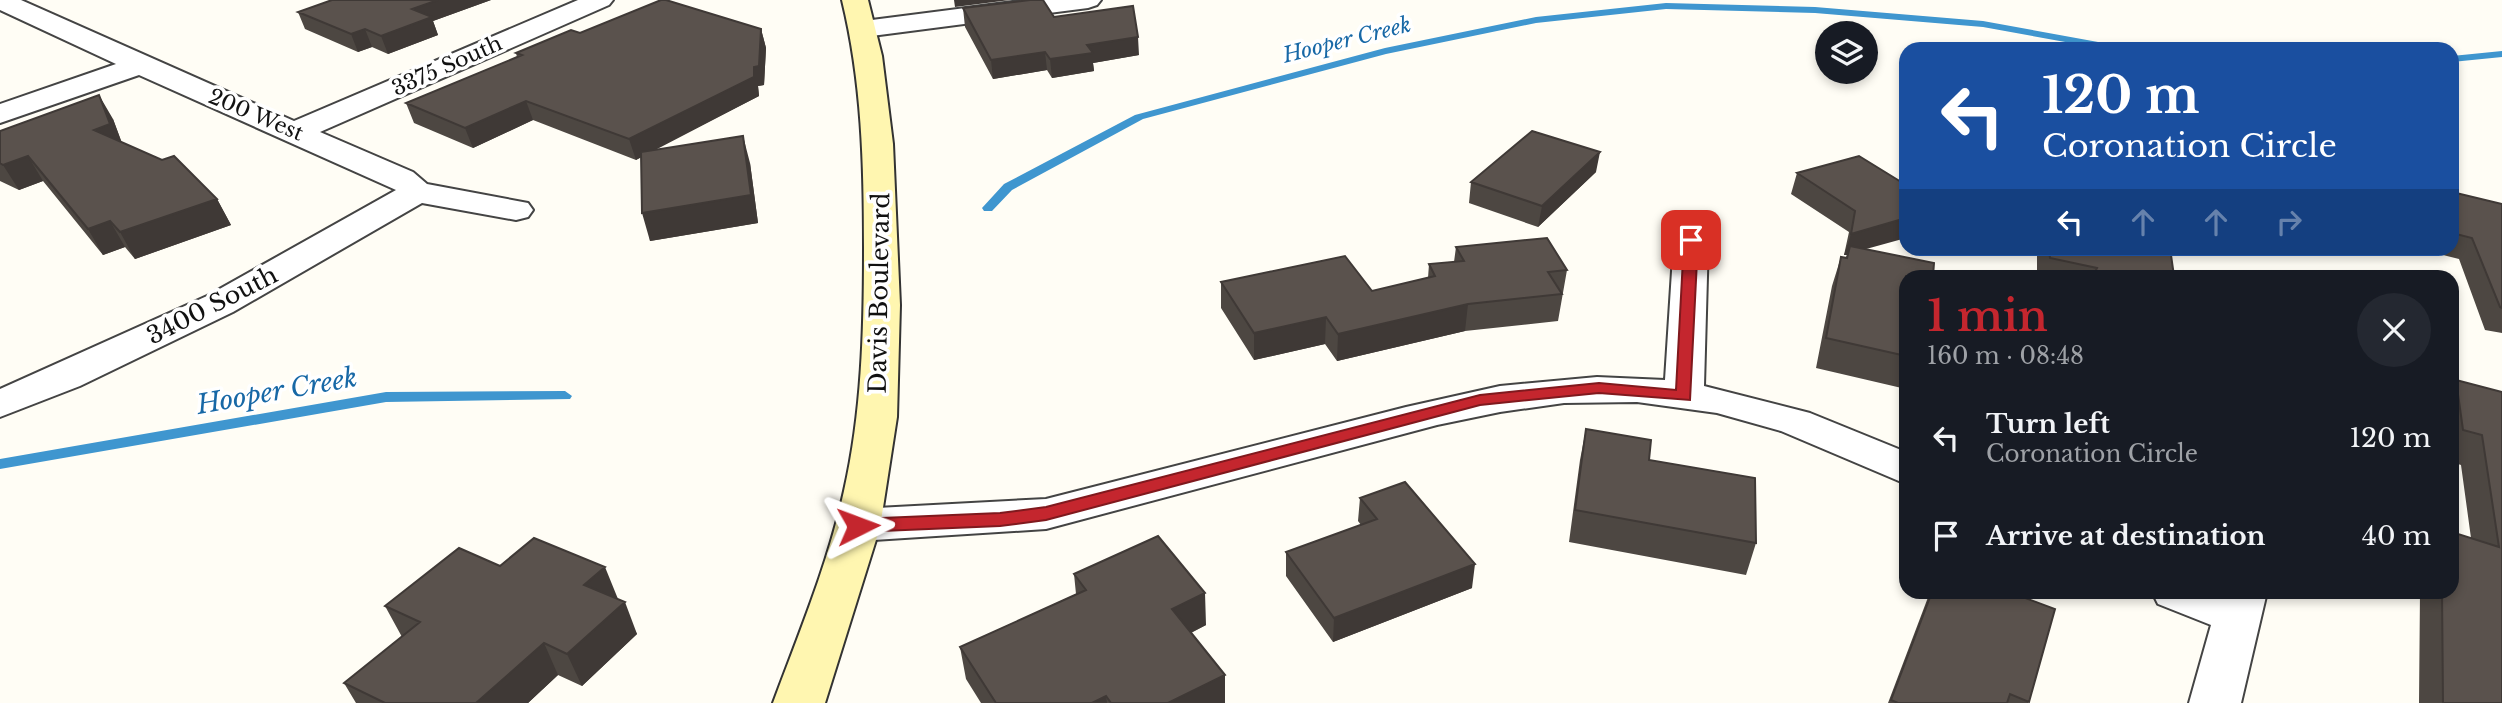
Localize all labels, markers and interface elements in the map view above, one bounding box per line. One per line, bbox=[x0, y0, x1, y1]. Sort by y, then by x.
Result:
water label: Hooper Creek bbox=[1279, 12, 1414, 69]
map controls bbox=[1815, 21, 1878, 84]
button: layers bbox=[1815, 21, 1878, 84]
street label: 3375 South bbox=[388, 30, 506, 102]
text: 120 m bbox=[2042, 65, 2200, 126]
icon: left bbox=[1927, 70, 2018, 161]
street label: 200 West bbox=[205, 83, 307, 147]
text: Coronation Circle bbox=[2042, 126, 2337, 166]
street label: Davis Boulevard bbox=[863, 192, 895, 394]
icon: left bbox=[2051, 203, 2089, 241]
icon: ahead bbox=[2124, 203, 2162, 241]
icon: ahead bbox=[2197, 203, 2235, 241]
icon: right bbox=[2270, 203, 2308, 241]
pin bbox=[1661, 210, 1721, 270]
icon: arrive bbox=[1672, 221, 1710, 259]
street label: 3400 South bbox=[142, 260, 282, 350]
text: 1 min bbox=[1927, 290, 2048, 342]
button: close bbox=[2357, 293, 2431, 367]
text: 160 m · 08:48 bbox=[1927, 342, 2084, 370]
water label: Hooper Creek bbox=[193, 361, 360, 421]
text: Turn left bbox=[1986, 408, 2110, 440]
icon: left bbox=[1927, 419, 1965, 457]
text: 120 m bbox=[2349, 422, 2431, 454]
text: Coronation Circle bbox=[1986, 440, 2198, 468]
position arrow bbox=[821, 489, 895, 563]
icon: arrive bbox=[1927, 517, 1965, 555]
text: Arrive at destination bbox=[1986, 520, 2266, 552]
text: 40 m bbox=[2362, 520, 2431, 552]

